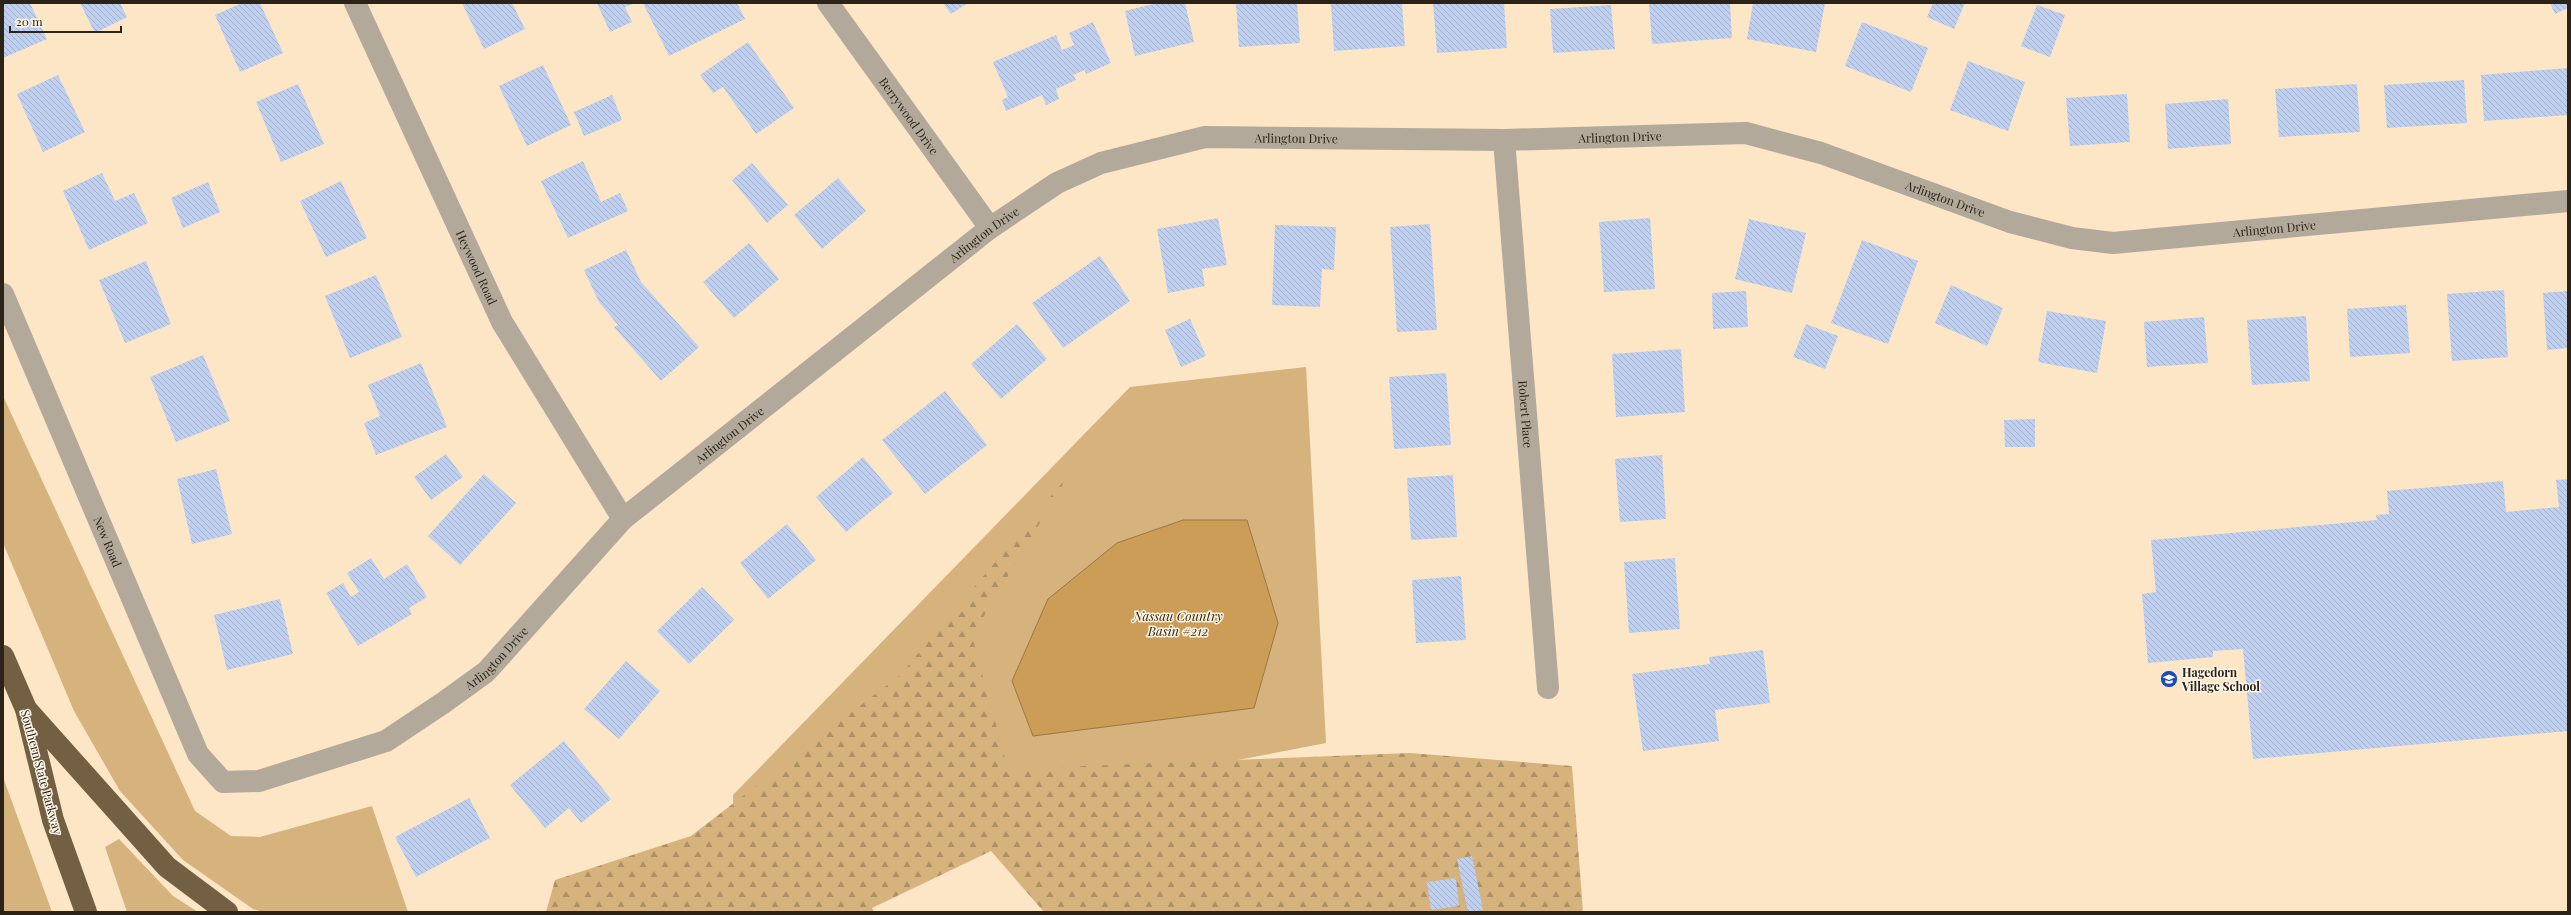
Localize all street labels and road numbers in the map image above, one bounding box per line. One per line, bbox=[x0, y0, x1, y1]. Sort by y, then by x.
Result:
street label: Berrywood Drive bbox=[876, 74, 943, 158]
street label: Arlington Drive bbox=[1577, 127, 1662, 146]
street label: Arlington Drive bbox=[1253, 129, 1338, 146]
street label: Arlington Drive bbox=[1903, 176, 1987, 220]
street label: Arlington Drive bbox=[945, 203, 1022, 266]
street label: Arlington Drive bbox=[2231, 216, 2316, 240]
street label: Heywood Road bbox=[453, 227, 501, 307]
street label: Robert Place bbox=[1515, 380, 1537, 449]
street label: Arlington Drive bbox=[691, 402, 767, 467]
street label: New Road bbox=[90, 514, 126, 569]
street label: Arlington Drive bbox=[461, 623, 531, 693]
street label: Southern State Parkway bbox=[18, 708, 66, 836]

